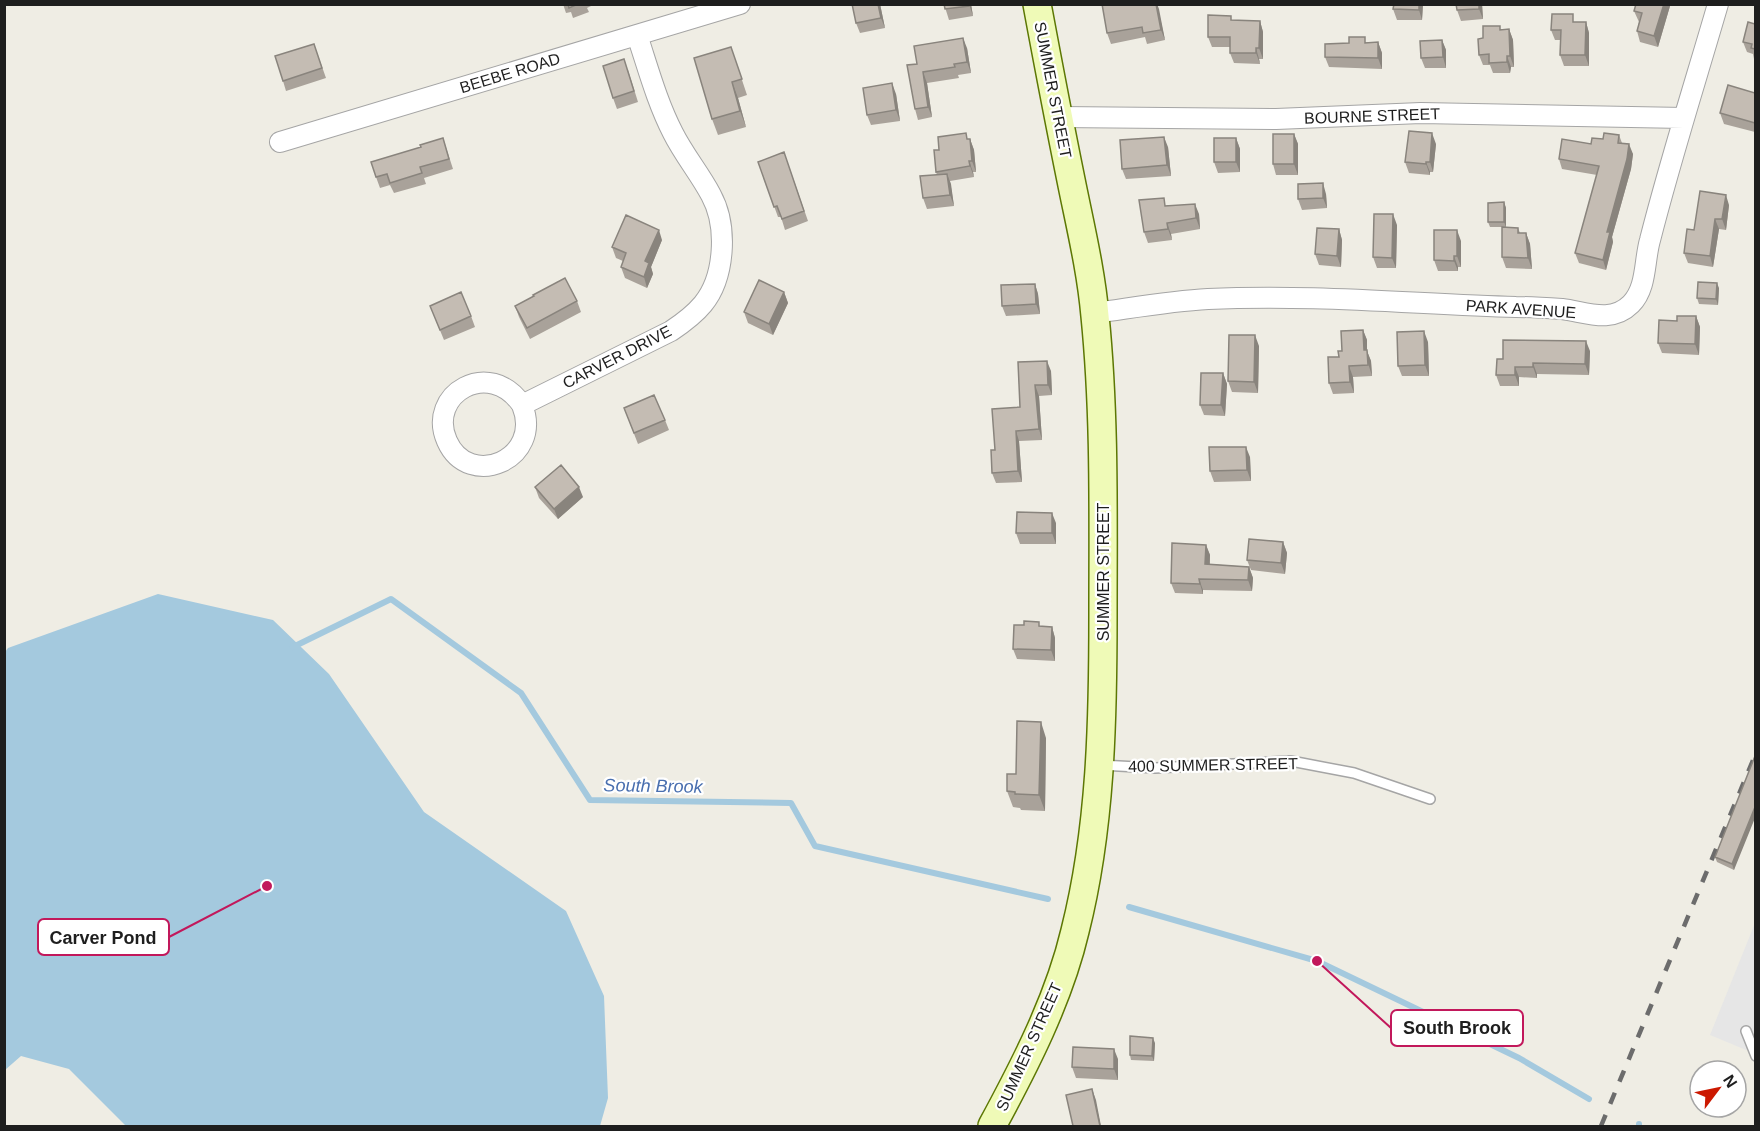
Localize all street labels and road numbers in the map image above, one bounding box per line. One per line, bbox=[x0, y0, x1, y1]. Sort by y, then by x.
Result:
street label: SUMMER STREET bbox=[1031, 20, 1075, 160]
street label: BEEBE ROAD bbox=[458, 50, 562, 96]
street label: BOURNE STREET bbox=[1304, 105, 1440, 127]
street label: PARK AVENUE bbox=[1465, 297, 1577, 321]
street label: CARVER DRIVE bbox=[560, 322, 674, 392]
street label: SUMMER STREET bbox=[1095, 502, 1112, 641]
street label: 400 SUMMER STREET bbox=[1128, 755, 1298, 775]
street label: SUMMER STREET bbox=[993, 980, 1065, 1114]

